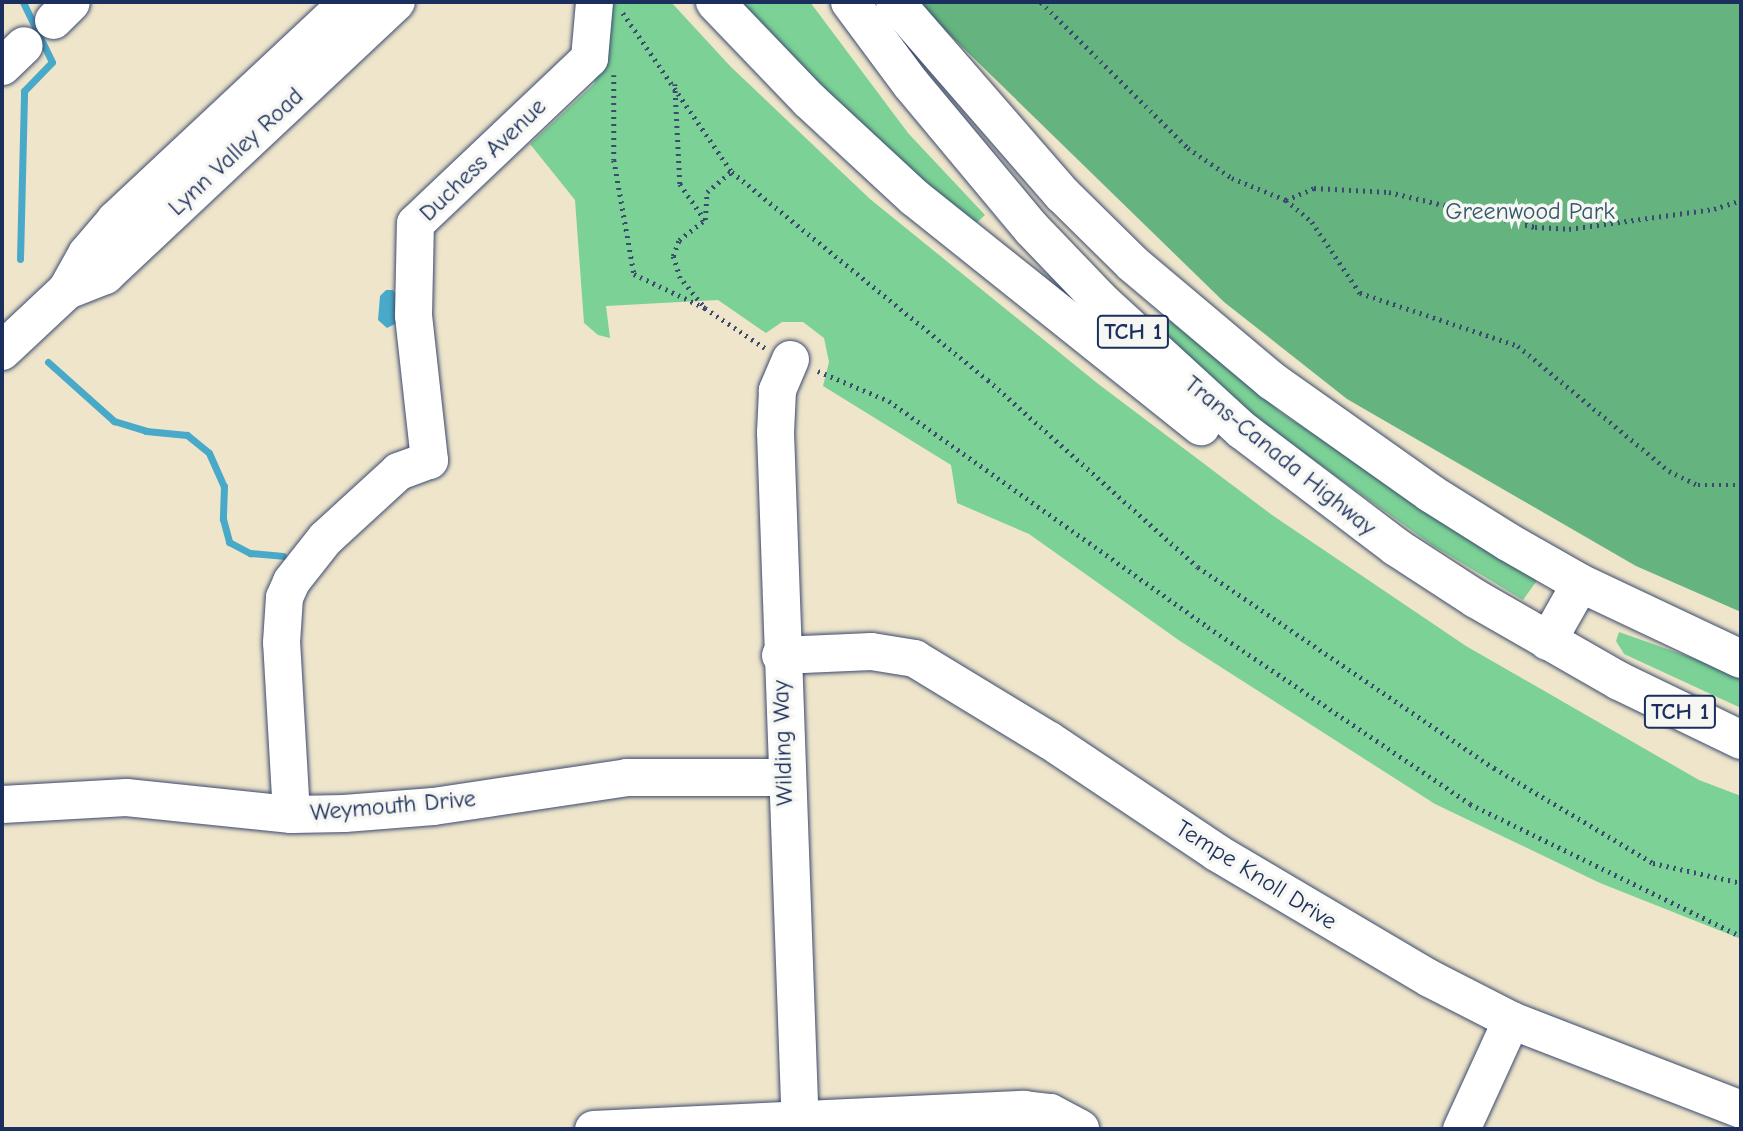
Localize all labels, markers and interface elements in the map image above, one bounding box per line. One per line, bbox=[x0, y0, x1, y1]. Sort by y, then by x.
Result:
street label: Lynn Valley Road bbox=[162, 82, 310, 222]
street label: Duchess Avenue bbox=[414, 92, 552, 228]
park label: Greenwood Park bbox=[1445, 198, 1615, 226]
road number: TCH 1 bbox=[1096, 312, 1170, 352]
street label: Trans-Canada Highway bbox=[1178, 370, 1382, 542]
street label: Wilding Way bbox=[766, 680, 800, 806]
road number: TCH 1 bbox=[1643, 692, 1717, 732]
street label: Weymouth Drive bbox=[309, 784, 477, 828]
street label: Tempe Knoll Drive bbox=[1170, 814, 1342, 936]

